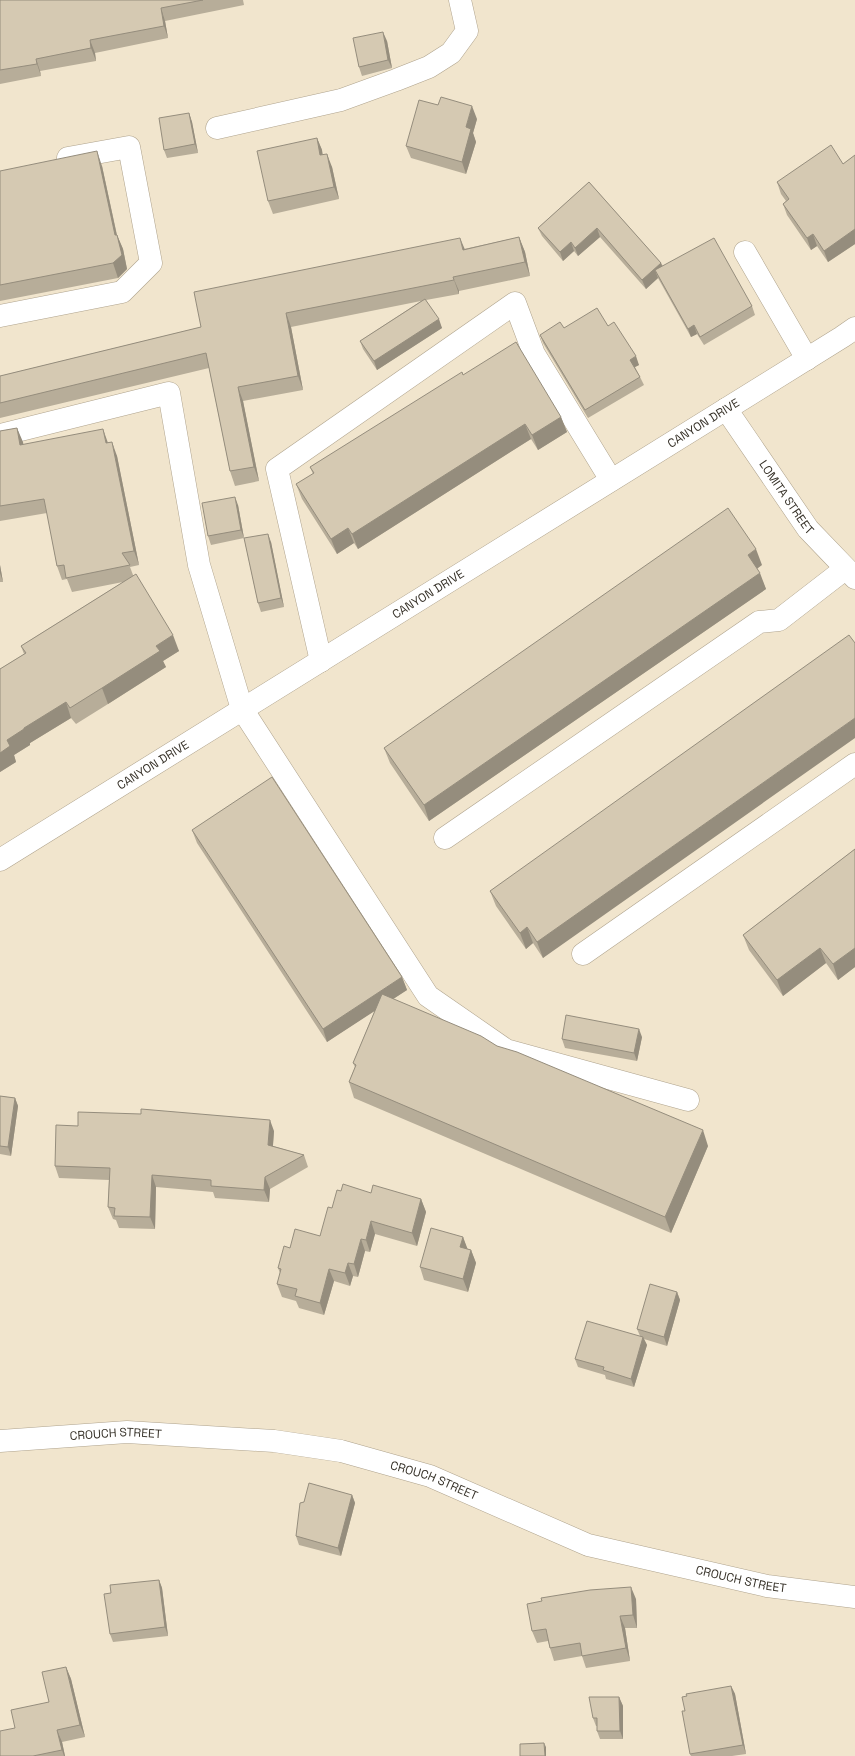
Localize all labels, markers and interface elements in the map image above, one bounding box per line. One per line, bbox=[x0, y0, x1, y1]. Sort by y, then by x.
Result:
street label: CANYON DRIVE bbox=[664, 395, 743, 452]
street label: LOMITA STREET bbox=[755, 457, 817, 538]
street label: CANYON DRIVE bbox=[389, 566, 467, 622]
street label: CANYON DRIVE bbox=[114, 736, 192, 793]
street label: CROUCH STREET bbox=[69, 1424, 162, 1444]
street label: CROUCH STREET bbox=[388, 1457, 480, 1504]
street label: CROUCH STREET bbox=[694, 1562, 787, 1596]

